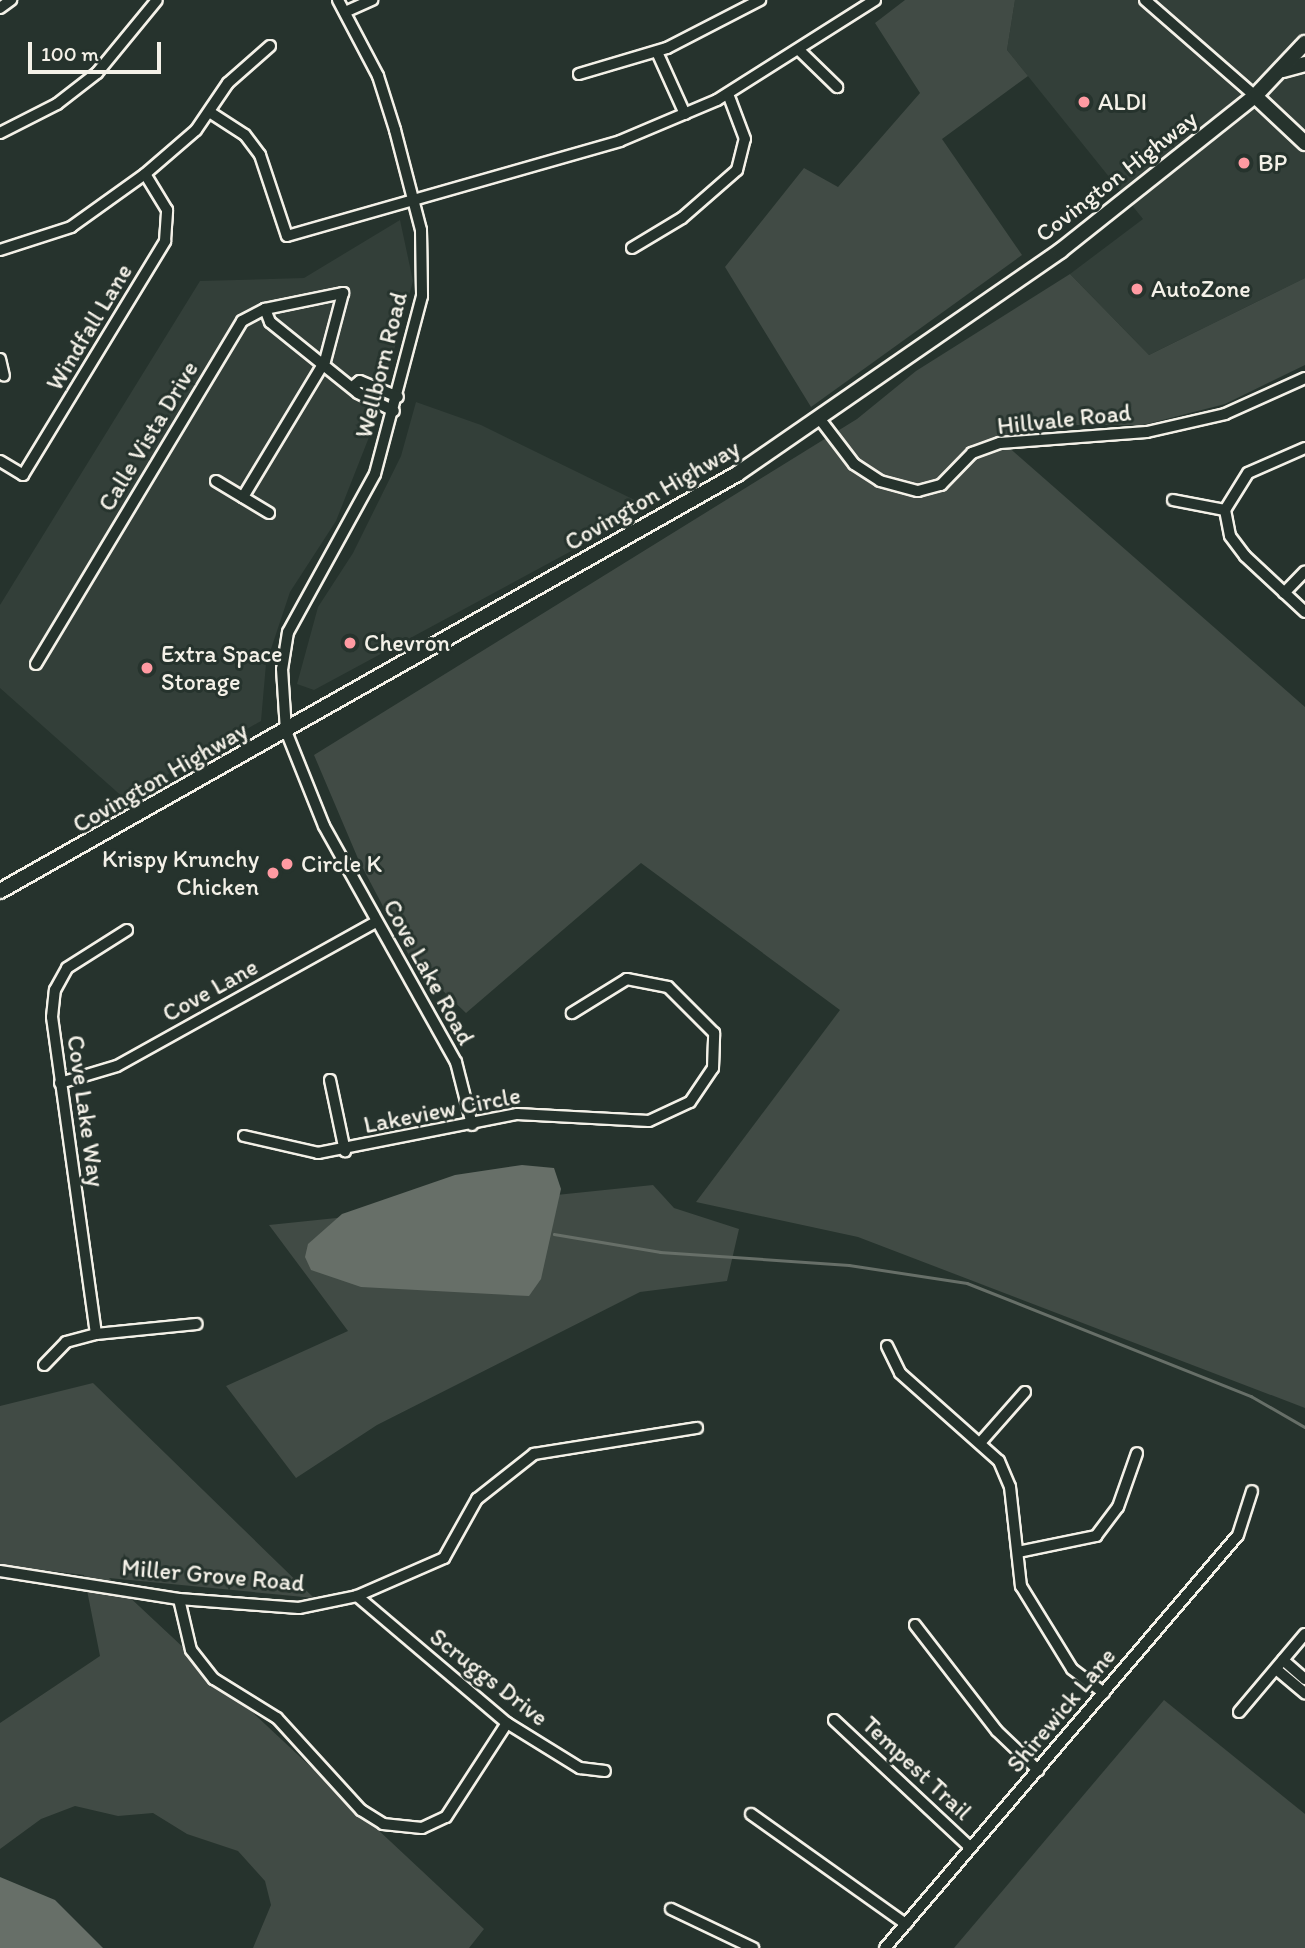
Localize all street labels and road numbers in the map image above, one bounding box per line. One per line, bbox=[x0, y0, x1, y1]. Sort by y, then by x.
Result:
street label: Covington Highway bbox=[1030, 104, 1202, 248]
street label: Windfall Lane bbox=[40, 258, 138, 396]
street label: Wellborn Road bbox=[349, 289, 413, 441]
street label: Calle Vista Drive bbox=[92, 356, 204, 516]
street label: Hillvale Road bbox=[996, 398, 1132, 440]
street label: Covington Highway bbox=[560, 433, 744, 557]
street label: Covington Highway bbox=[68, 715, 252, 839]
street label: Cove Lake Road bbox=[377, 895, 481, 1049]
street label: Cove Lane bbox=[157, 952, 263, 1028]
street label: Cove Lake Way bbox=[61, 1033, 111, 1189]
street label: Lakeview Circle bbox=[361, 1081, 523, 1139]
street label: Miller Grove Road bbox=[121, 1553, 305, 1597]
street label: Scruggs Drive bbox=[424, 1622, 554, 1732]
street label: Shirewick Lane bbox=[1001, 1642, 1121, 1778]
street label: Tempest Trail bbox=[857, 1710, 977, 1826]

